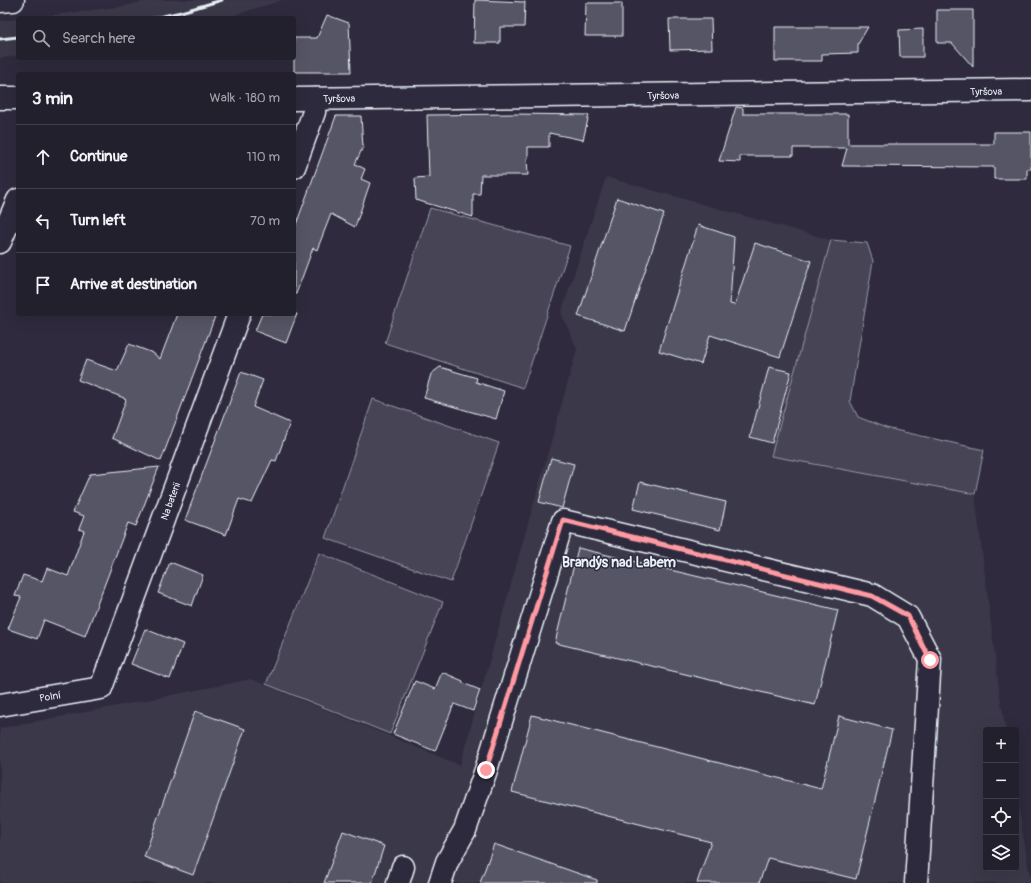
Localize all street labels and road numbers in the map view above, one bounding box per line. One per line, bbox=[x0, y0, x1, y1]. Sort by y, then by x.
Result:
street label: Tyršova bbox=[970, 86, 1003, 98]
street label: Tyršova bbox=[647, 90, 680, 102]
street label: Tyršova bbox=[323, 93, 356, 105]
street label: Na baterii bbox=[159, 481, 183, 522]
street label: Polní bbox=[38, 689, 62, 705]

